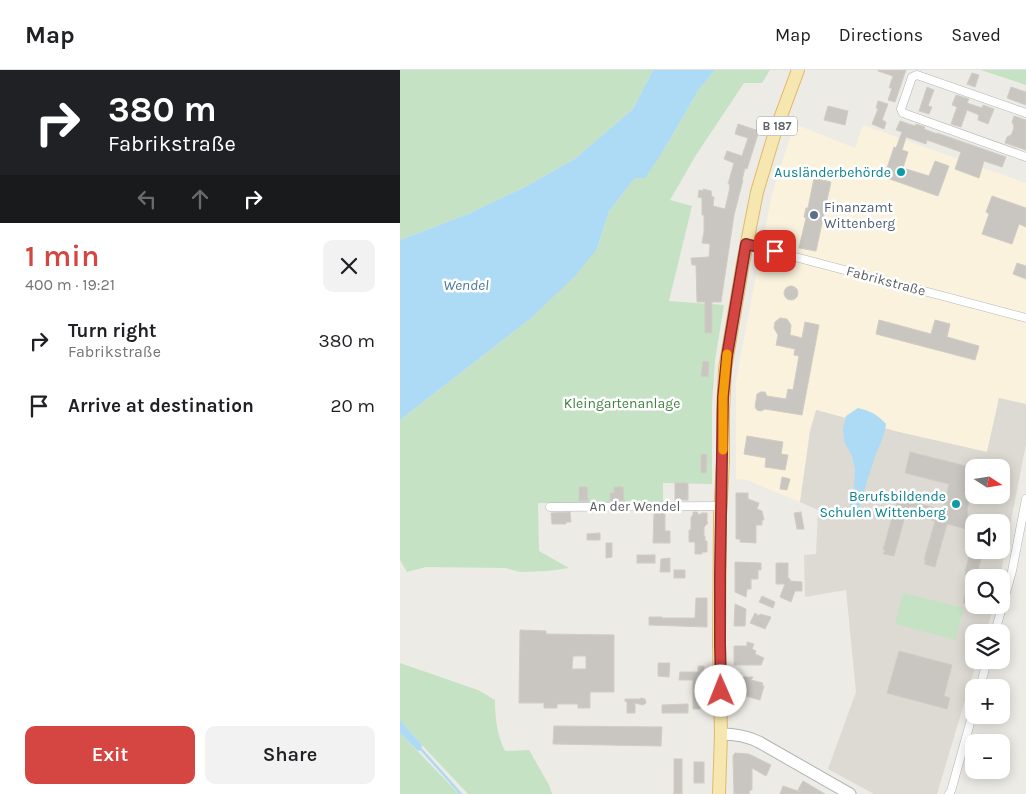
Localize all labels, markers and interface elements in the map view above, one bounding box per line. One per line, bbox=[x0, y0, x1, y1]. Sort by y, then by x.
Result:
text: Map bbox=[25, 21, 75, 49]
text: Map bbox=[775, 24, 811, 46]
text: Directions bbox=[839, 24, 923, 46]
text: Saved bbox=[951, 24, 1001, 46]
text: 380 m bbox=[108, 89, 217, 130]
icon: right bbox=[25, 90, 90, 155]
road number: B 187 bbox=[757, 116, 797, 136]
text: Fabrikstraße bbox=[108, 131, 236, 157]
place label: Ausländerbehörde bbox=[774, 164, 891, 181]
marker: Ausländerbehörde bbox=[895, 166, 907, 178]
icon: left bbox=[133, 185, 161, 213]
icon: ahead bbox=[186, 185, 214, 213]
icon: right bbox=[239, 185, 267, 213]
place label: Finanzamt Wittenberg bbox=[824, 199, 895, 232]
marker: Finanzamt Wittenberg bbox=[808, 209, 820, 221]
pin bbox=[754, 230, 796, 272]
icon: arrive bbox=[761, 237, 789, 265]
text: 1 min bbox=[25, 238, 99, 274]
button: close bbox=[323, 240, 375, 292]
street label: Fabrikstraße bbox=[845, 262, 927, 300]
text: 400 m · 19:21 bbox=[25, 275, 115, 294]
water label: Wendel bbox=[443, 276, 489, 294]
text: Turn right bbox=[68, 320, 157, 342]
icon: right bbox=[25, 327, 53, 355]
text: 380 m bbox=[319, 330, 375, 352]
text: Fabrikstraße bbox=[68, 342, 161, 361]
icon: arrive bbox=[25, 392, 53, 420]
text: Arrive at destination bbox=[68, 395, 254, 417]
text: 20 m bbox=[330, 395, 375, 417]
park label: Kleingartenanlage bbox=[564, 395, 680, 412]
north arrow bbox=[965, 459, 1010, 504]
map controls bbox=[965, 459, 1010, 779]
place label: Berufsbildende Schulen Wittenberg bbox=[819, 488, 946, 521]
street label: An der Wendel bbox=[590, 498, 680, 515]
marker: Berufsbildende Schulen Wittenberg bbox=[950, 498, 962, 510]
button: sound bbox=[965, 514, 1010, 559]
button: search bbox=[965, 569, 1010, 614]
button: layers bbox=[965, 624, 1010, 669]
position arrow bbox=[694, 664, 746, 716]
button: + bbox=[965, 679, 1010, 724]
button: Exit bbox=[25, 726, 195, 784]
button: Share bbox=[205, 726, 375, 784]
button: − bbox=[965, 734, 1010, 779]

